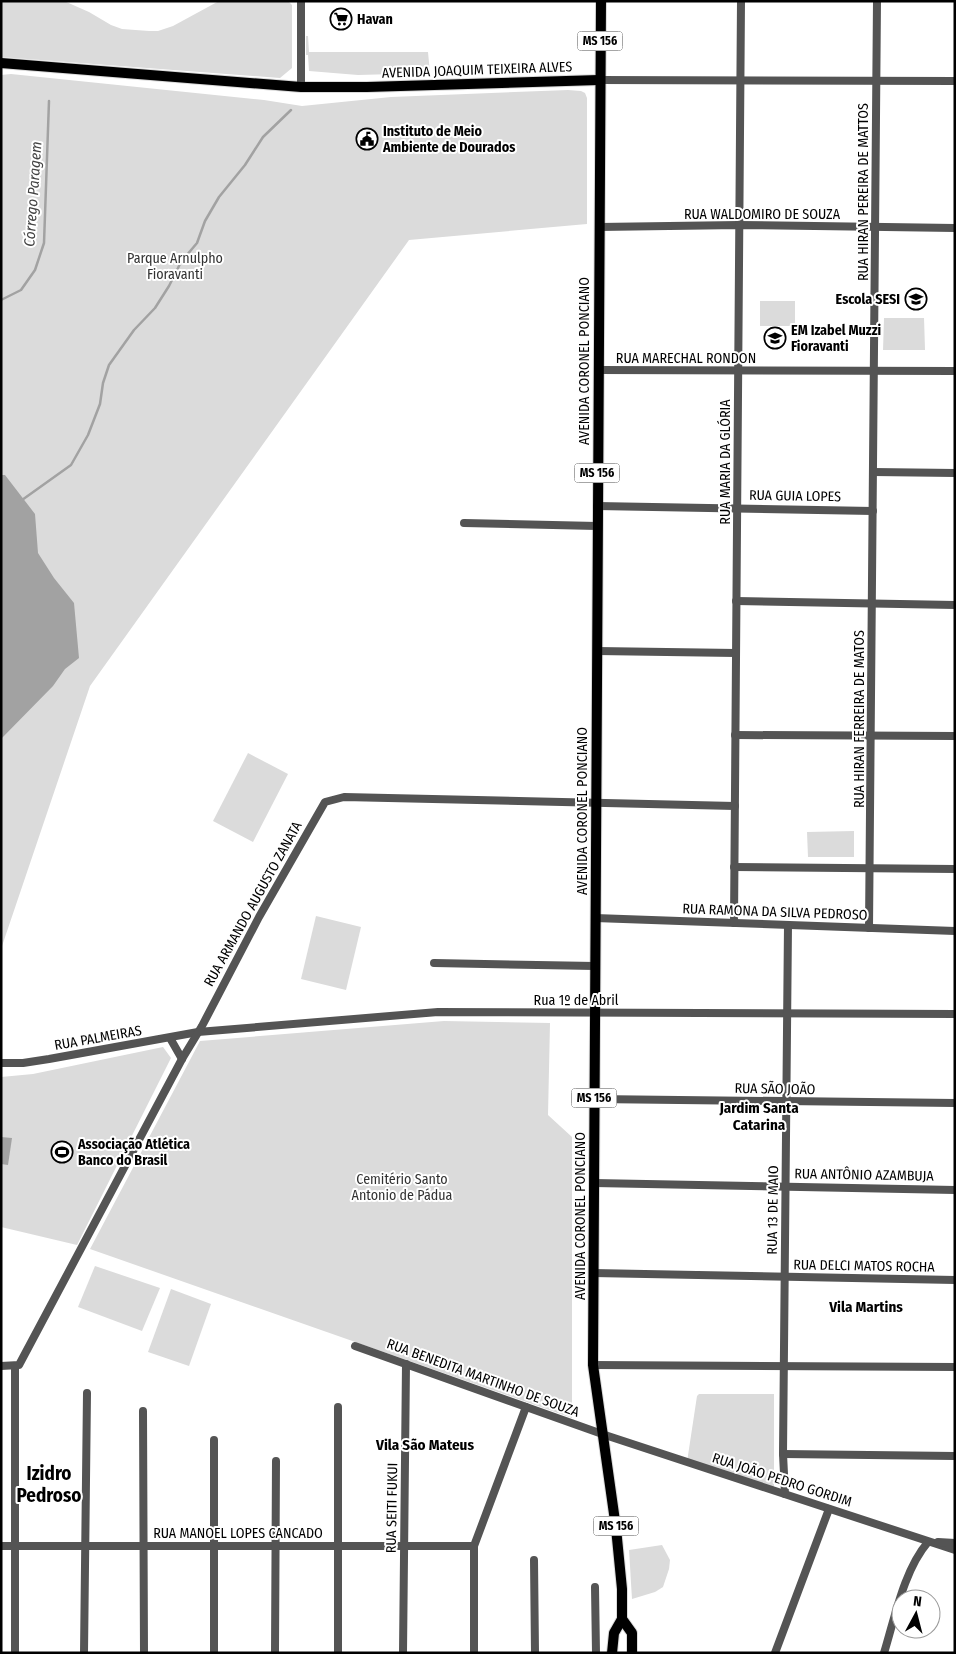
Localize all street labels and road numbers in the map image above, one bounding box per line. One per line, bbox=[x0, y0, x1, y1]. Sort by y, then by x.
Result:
road number: MS 156 bbox=[578, 31, 622, 50]
street label: AVENIDA JOAQUIM TEIXEIRA ALVES bbox=[382, 58, 573, 82]
street label: RUA HIRAN PEREIRA DE MATTOS bbox=[855, 103, 872, 281]
street label: RUA WALDOMIRO DE SOUZA bbox=[684, 206, 841, 223]
street label: AVENIDA CORONEL PONCIANO bbox=[576, 277, 593, 445]
street label: RUA MARECHAL RONDON bbox=[616, 350, 756, 367]
street label: RUA MARIA DA GLÓRIA bbox=[716, 399, 734, 525]
road number: MS 156 bbox=[574, 463, 620, 482]
street label: RUA GUIA LOPES bbox=[749, 487, 841, 505]
street label: RUA HIRAN FERREIRA DE MATOS bbox=[851, 630, 868, 808]
street label: AVENIDA CORONEL PONCIANO bbox=[574, 727, 591, 895]
street label: RUA ARMANDO AUGUSTO ZANATA bbox=[201, 818, 306, 989]
street label: RUA RAMONA DA SILVA PEDROSO bbox=[682, 900, 868, 924]
street label: Rua 1º de Abril bbox=[534, 992, 619, 1009]
street label: RUA PALMEIRAS bbox=[53, 1022, 143, 1054]
street label: RUA SÃO JOÃO bbox=[734, 1080, 816, 1098]
road number: MS 156 bbox=[572, 1088, 616, 1108]
street label: AVENIDA CORONEL PONCIANO bbox=[572, 1132, 589, 1300]
street label: RUA ANTÔNIO AZAMBUJA bbox=[794, 1164, 935, 1185]
street label: RUA 13 DE MAIO bbox=[764, 1165, 782, 1255]
street label: RUA DELCI MATOS ROCHA bbox=[793, 1256, 936, 1276]
street label: RUA BENEDITA MARTINHO DE SOUZA bbox=[384, 1335, 582, 1421]
street label: RUA JOÃO PEDRO GORDIM bbox=[710, 1449, 854, 1511]
street label: RUA SEITI FUKUI bbox=[383, 1463, 401, 1553]
road number: MS 156 bbox=[594, 1516, 638, 1535]
street label: RUA MANOEL LOPES CANCADO bbox=[153, 1525, 323, 1542]

